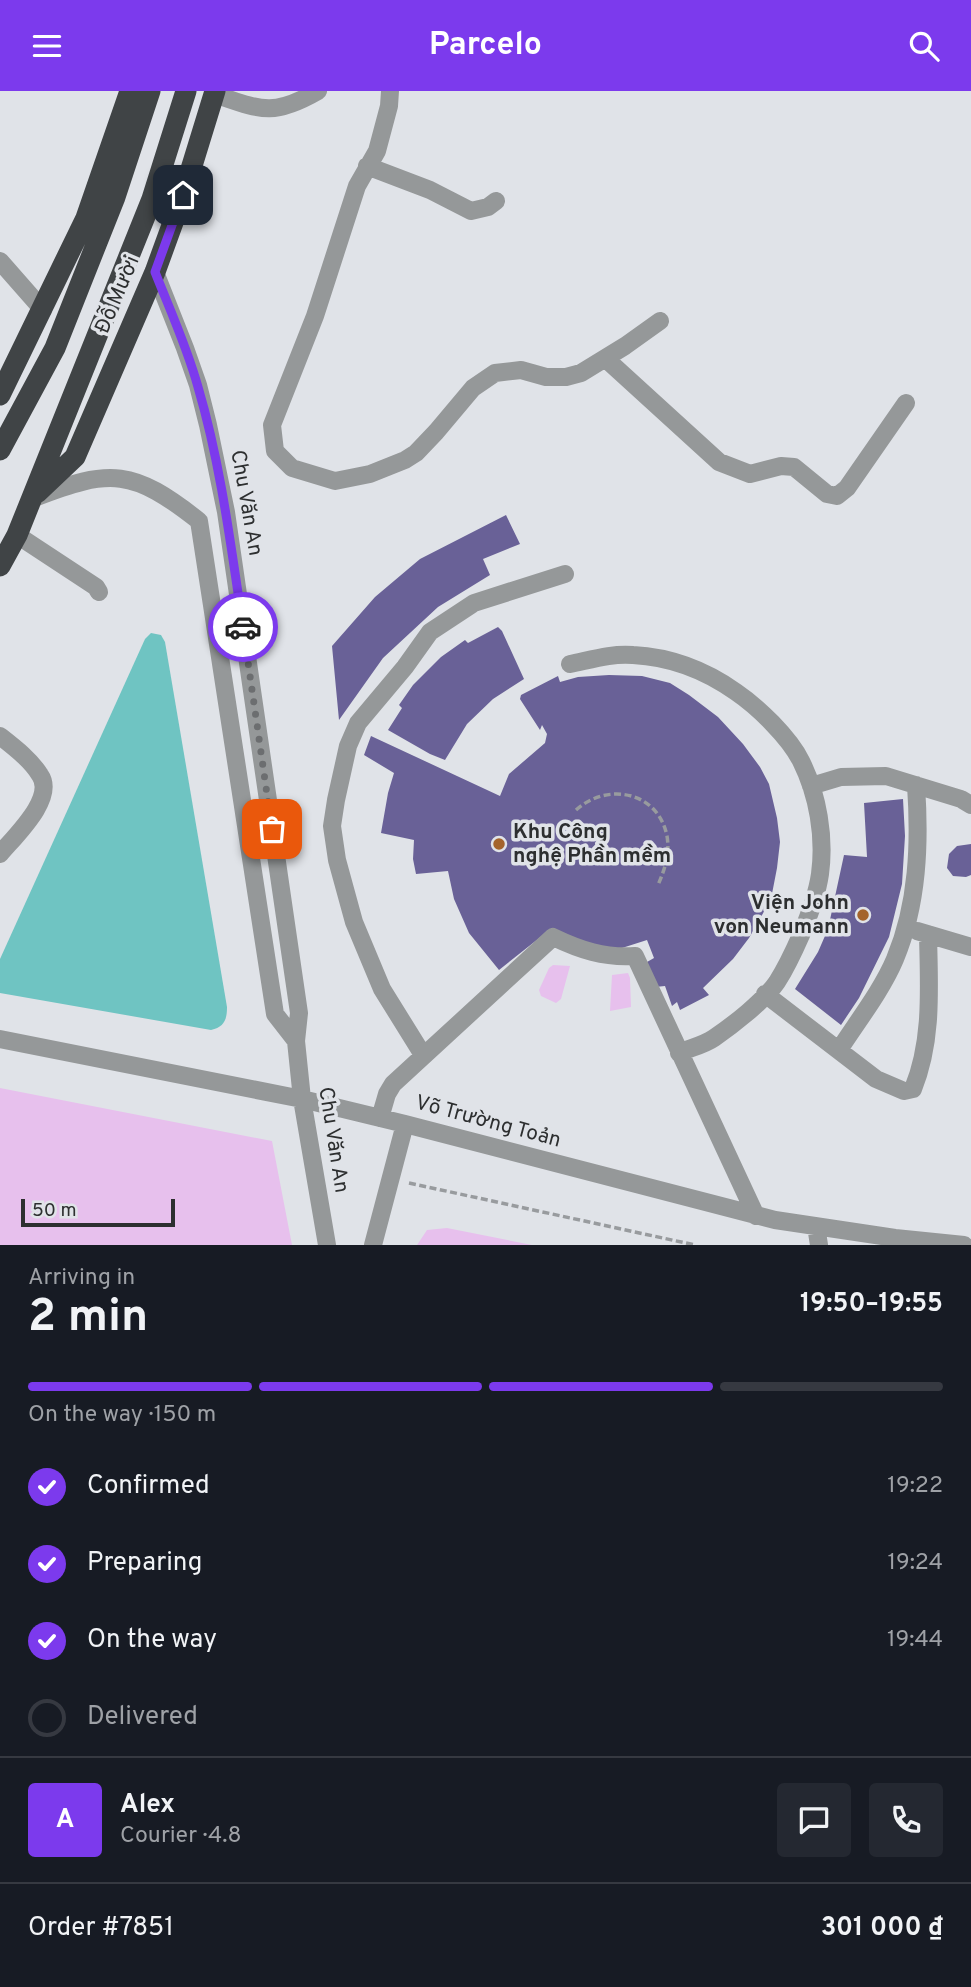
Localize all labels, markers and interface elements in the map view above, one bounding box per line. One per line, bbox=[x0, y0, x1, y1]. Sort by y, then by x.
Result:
text: Parcelo bbox=[429, 26, 542, 66]
icon: menu bbox=[28, 27, 66, 65]
icon: search bbox=[905, 27, 943, 65]
pin bbox=[153, 165, 213, 225]
icon: home bbox=[164, 176, 202, 214]
street label: Đỗ Mười bbox=[89, 252, 146, 338]
street label: Chu Văn An bbox=[223, 448, 269, 558]
courier bbox=[208, 592, 278, 662]
icon: car bbox=[224, 608, 262, 646]
pin bbox=[242, 799, 302, 859]
icon: bag bbox=[253, 810, 291, 848]
place label: Khu Công nghệ Phần mềm bbox=[513, 819, 671, 870]
marker: Khu Công nghệ Phần mềm bbox=[491, 836, 507, 852]
place label: Viện John von Neumann bbox=[714, 890, 849, 941]
marker: Viện John von Neumann bbox=[855, 907, 871, 923]
street label: Chu Văn An bbox=[311, 1085, 355, 1195]
street label: Võ Trường Toản bbox=[412, 1090, 564, 1154]
scale bar bbox=[21, 1196, 175, 1228]
text: 50 m bbox=[32, 1199, 77, 1223]
text: Arriving in bbox=[28, 1264, 135, 1293]
text: 19:50–19:55 bbox=[800, 1288, 943, 1321]
text: 2 min bbox=[28, 1289, 148, 1348]
text: On the way · 150 m bbox=[28, 1401, 216, 1430]
icon: check bbox=[28, 1468, 66, 1506]
text: Confirmed bbox=[87, 1470, 210, 1503]
text: 19:22 bbox=[887, 1472, 943, 1501]
icon: check bbox=[28, 1545, 66, 1583]
text: Preparing bbox=[87, 1547, 202, 1580]
text: 19:24 bbox=[887, 1549, 943, 1578]
icon: check bbox=[28, 1622, 66, 1660]
text: On the way bbox=[87, 1624, 217, 1657]
text: 19:44 bbox=[887, 1626, 943, 1655]
text: Delivered bbox=[87, 1701, 198, 1734]
button: chat bbox=[777, 1783, 851, 1857]
button: phone bbox=[869, 1783, 943, 1857]
text: Alex bbox=[120, 1789, 175, 1822]
text: A bbox=[56, 1804, 74, 1837]
text: Courier · 4.8 bbox=[120, 1822, 241, 1851]
text: Order #7851 bbox=[28, 1912, 174, 1945]
text: 301 000 ₫ bbox=[821, 1912, 943, 1945]

